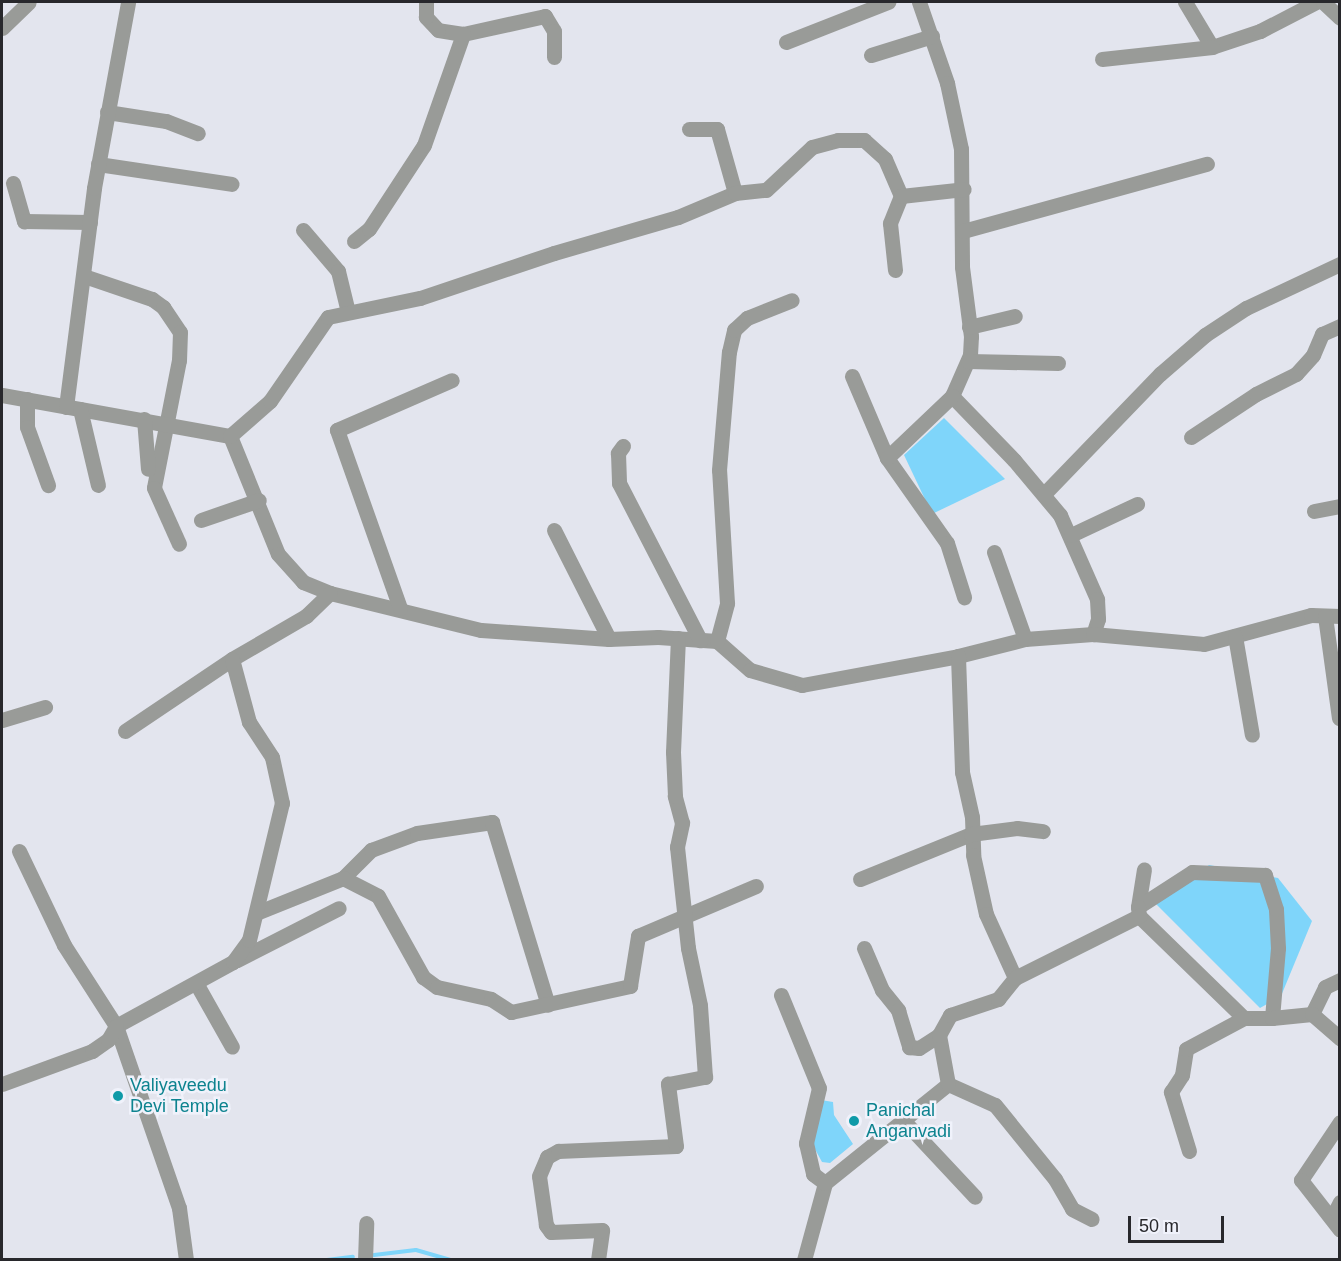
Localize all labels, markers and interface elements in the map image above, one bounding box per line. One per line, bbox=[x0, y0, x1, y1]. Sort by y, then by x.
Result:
place label: Valiyaveedu Devi Temple bbox=[130, 1075, 229, 1118]
marker: Valiyaveedu Devi Temple bbox=[111, 1089, 125, 1103]
place label: Panichal Anganvadi bbox=[866, 1100, 951, 1142]
marker: Panichal Anganvadi bbox=[847, 1114, 861, 1128]
scale bar bbox=[1131, 1204, 1227, 1242]
text: 50 m bbox=[1139, 1216, 1179, 1236]

